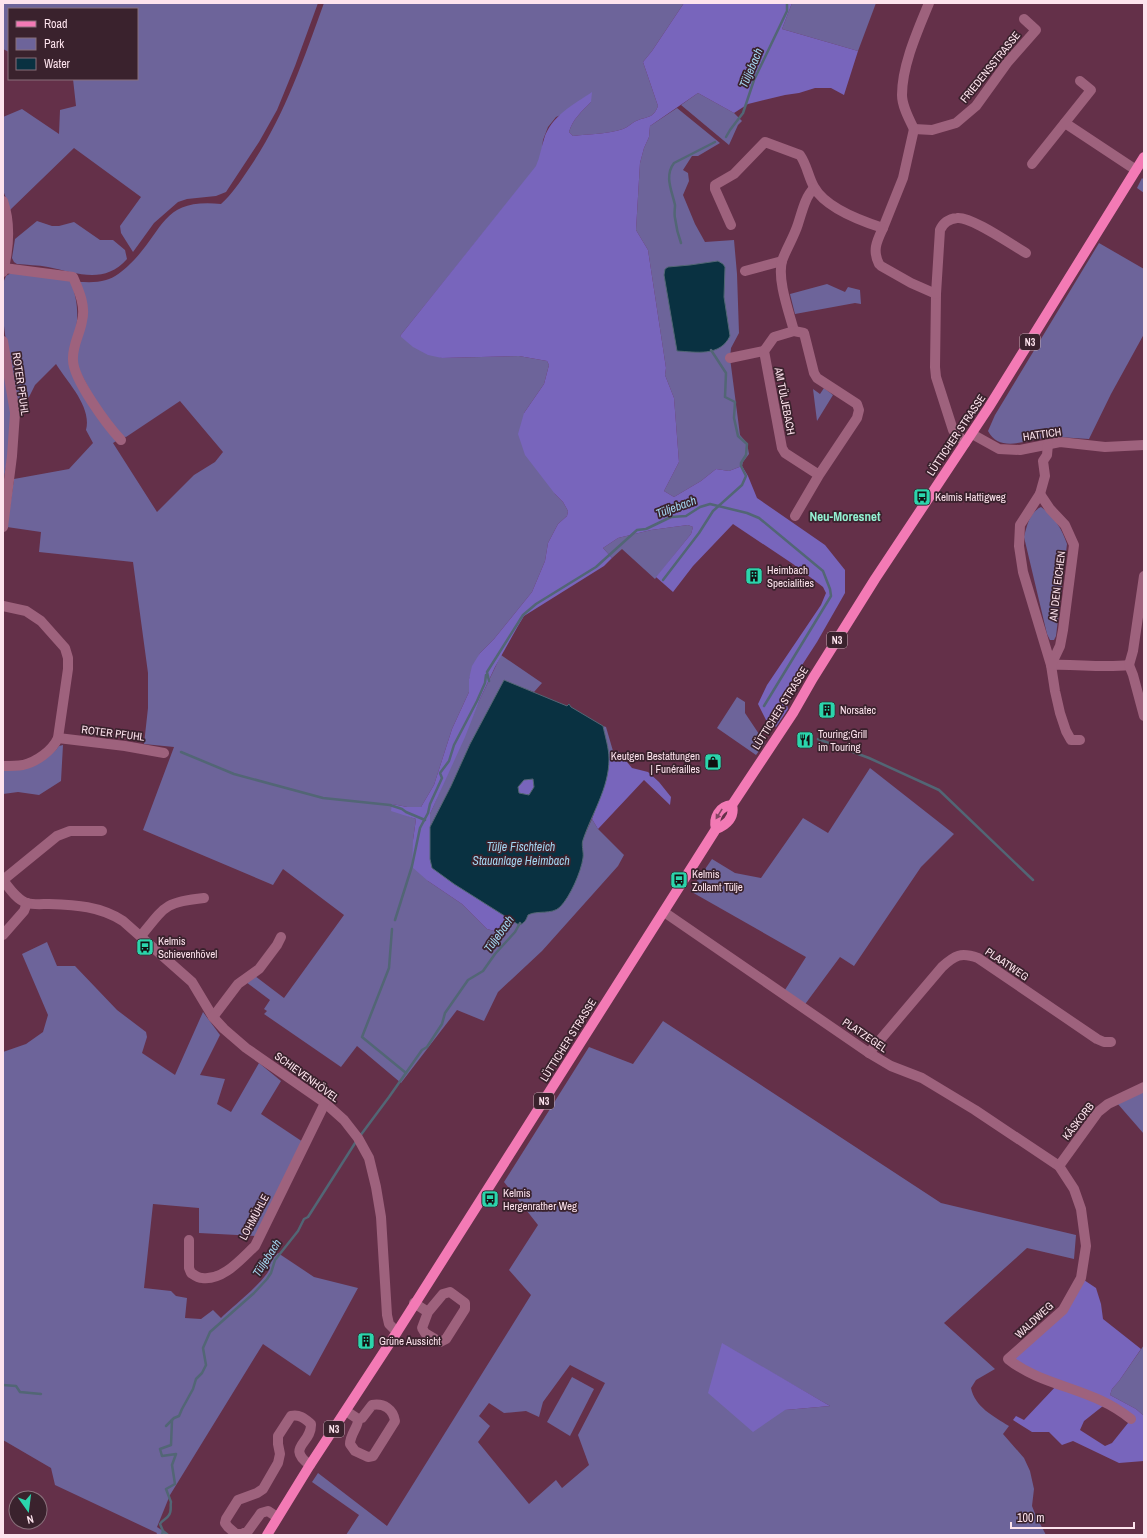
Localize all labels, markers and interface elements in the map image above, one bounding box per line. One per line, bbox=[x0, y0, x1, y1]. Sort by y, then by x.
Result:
legend bbox=[8, 8, 138, 80]
text: Road bbox=[44, 16, 68, 32]
street label: FRIEDENSSTRASSE bbox=[957, 29, 1023, 105]
text: Park bbox=[44, 36, 64, 52]
water label: Tüljebach bbox=[735, 46, 767, 90]
text: Water bbox=[44, 56, 71, 72]
road number: N3 bbox=[1020, 334, 1040, 350]
street label: ROTER PFUHL bbox=[10, 352, 32, 416]
street label: AM TÜLJEBACH bbox=[771, 365, 798, 436]
street label: LÜTTICHER STRASSE bbox=[924, 392, 988, 478]
street label: HATTICH bbox=[1022, 424, 1062, 444]
bus stop icon: Kelmis Hattigweg bbox=[912, 487, 932, 507]
place label: Kelmis Hattigweg bbox=[935, 490, 1006, 504]
water label: Tüljebach bbox=[654, 492, 698, 522]
district label: Neu-Moresnet bbox=[809, 508, 881, 525]
street label: AN DEN EICHEN bbox=[1046, 550, 1068, 623]
place label: Heimbach Specialities bbox=[767, 563, 815, 590]
building icon: Heimbach Specialities bbox=[744, 566, 764, 586]
road number: N3 bbox=[827, 632, 847, 648]
street label: LÜTTICHER STRASSE bbox=[749, 664, 811, 752]
building icon: Norsatec bbox=[817, 700, 837, 720]
place label: Norsatec bbox=[840, 703, 877, 717]
street label: ROTER PFUHL bbox=[81, 722, 145, 744]
place label: Touring;Grill im Touring bbox=[818, 727, 867, 754]
restaurant icon: Touring;Grill im Touring bbox=[795, 730, 815, 750]
place label: Keutgen Bestattungen | Funérailles bbox=[611, 749, 700, 776]
shop icon: Keutgen Bestattungen | Funérailles bbox=[703, 752, 723, 772]
one-way arrow bbox=[716, 808, 723, 820]
water label: Tülje Fischteich Stauanlage Heimbach bbox=[472, 839, 570, 869]
place label: Kelmis Zollamt Tülje bbox=[692, 867, 743, 894]
bus stop icon: Kelmis Zollamt Tülje bbox=[669, 870, 689, 890]
water label: Tüljebach bbox=[480, 912, 518, 956]
place label: Kelmis Schievenhövel bbox=[158, 934, 217, 961]
bus stop icon: Kelmis Schievenhövel bbox=[135, 937, 155, 957]
street label: PLAATWEG bbox=[983, 944, 1031, 984]
street label: LÜTTICHER STRASSE bbox=[537, 996, 599, 1084]
street label: PLATZEGEL bbox=[840, 1015, 890, 1055]
street label: SCHIEVENHÖVEL bbox=[272, 1049, 342, 1105]
road number: N3 bbox=[534, 1093, 554, 1109]
street label: KÄSKORB bbox=[1059, 1100, 1097, 1142]
place label: Kelmis Hergenrather Weg bbox=[503, 1186, 577, 1213]
bus stop icon: Kelmis Hergenrather Weg bbox=[480, 1189, 500, 1209]
street label: LOHMÜHLE bbox=[236, 1192, 272, 1242]
water label: Tüljebach bbox=[249, 1236, 285, 1280]
street label: WALDWEG bbox=[1012, 1299, 1056, 1341]
building icon: Grüne Aussicht bbox=[356, 1331, 376, 1351]
place label: Grüne Aussicht bbox=[379, 1334, 441, 1348]
road number: N3 bbox=[324, 1421, 344, 1437]
north arrow bbox=[8, 1490, 48, 1530]
scale bar bbox=[1011, 1504, 1134, 1530]
text: 100 m bbox=[1017, 1510, 1044, 1526]
text: N bbox=[26, 1512, 35, 1527]

